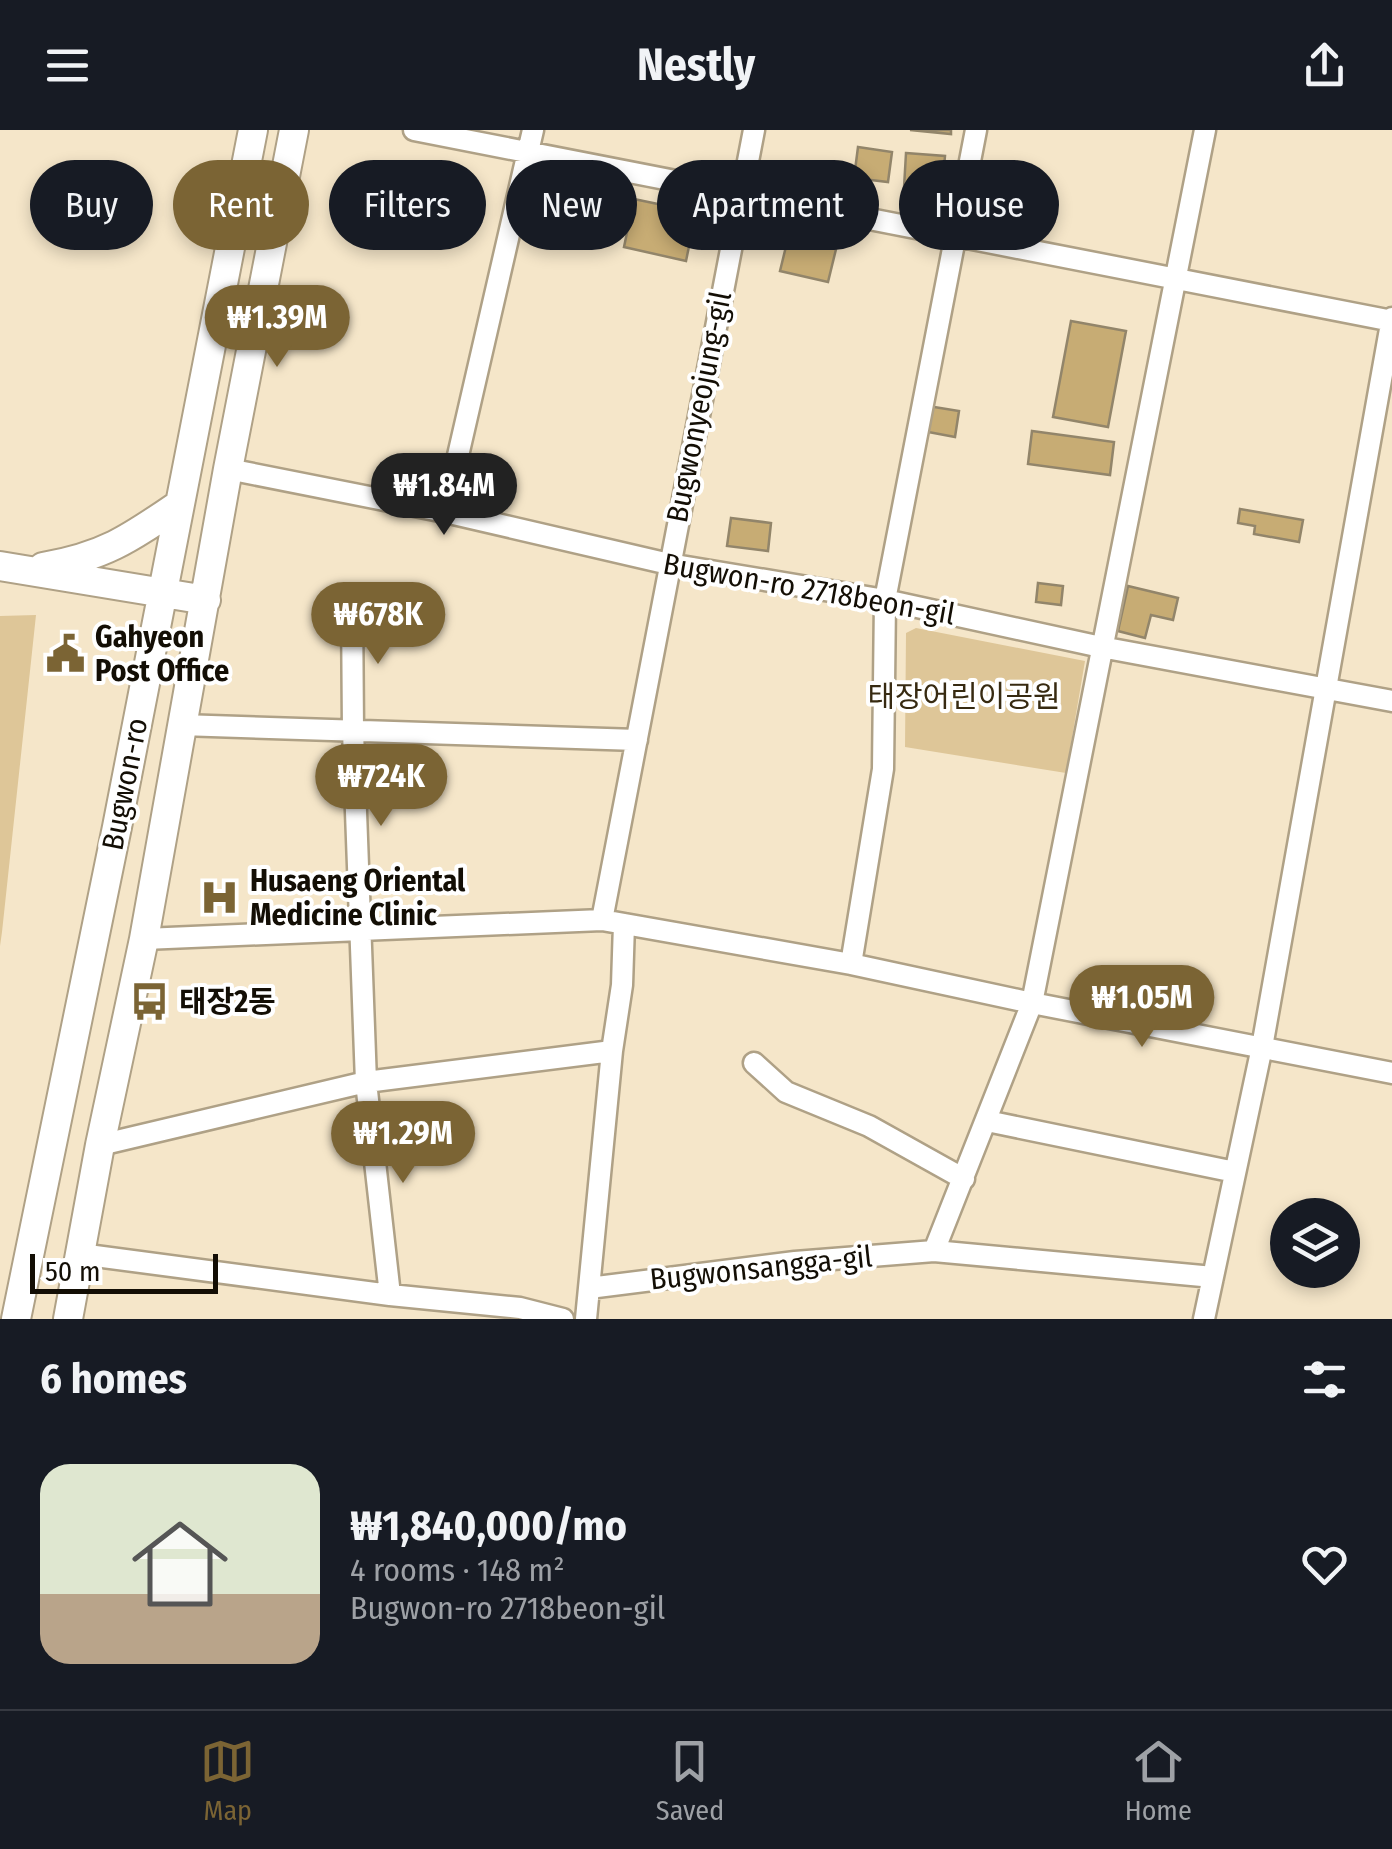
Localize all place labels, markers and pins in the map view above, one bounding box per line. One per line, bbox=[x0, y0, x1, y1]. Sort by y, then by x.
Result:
pin: ₩1.39M bbox=[196, 285, 358, 370]
pin: ₩1.84M bbox=[363, 453, 525, 538]
pin: ₩678K bbox=[308, 582, 448, 667]
place label: Gahyeon Post Office bbox=[95, 619, 229, 689]
public building icon: Gahyeon Post Office bbox=[44, 633, 86, 675]
pin: ₩724K bbox=[311, 744, 451, 829]
place label: Husaeng Oriental Medicine Clinic bbox=[250, 863, 466, 933]
hospital icon: Husaeng Oriental Medicine Clinic bbox=[199, 877, 241, 919]
pin: ₩1.05M bbox=[1061, 965, 1223, 1050]
bus stop icon: 태장2동 bbox=[128, 981, 170, 1023]
place label: 태장2동 bbox=[179, 984, 276, 1020]
pin: ₩1.29M bbox=[322, 1101, 484, 1186]

